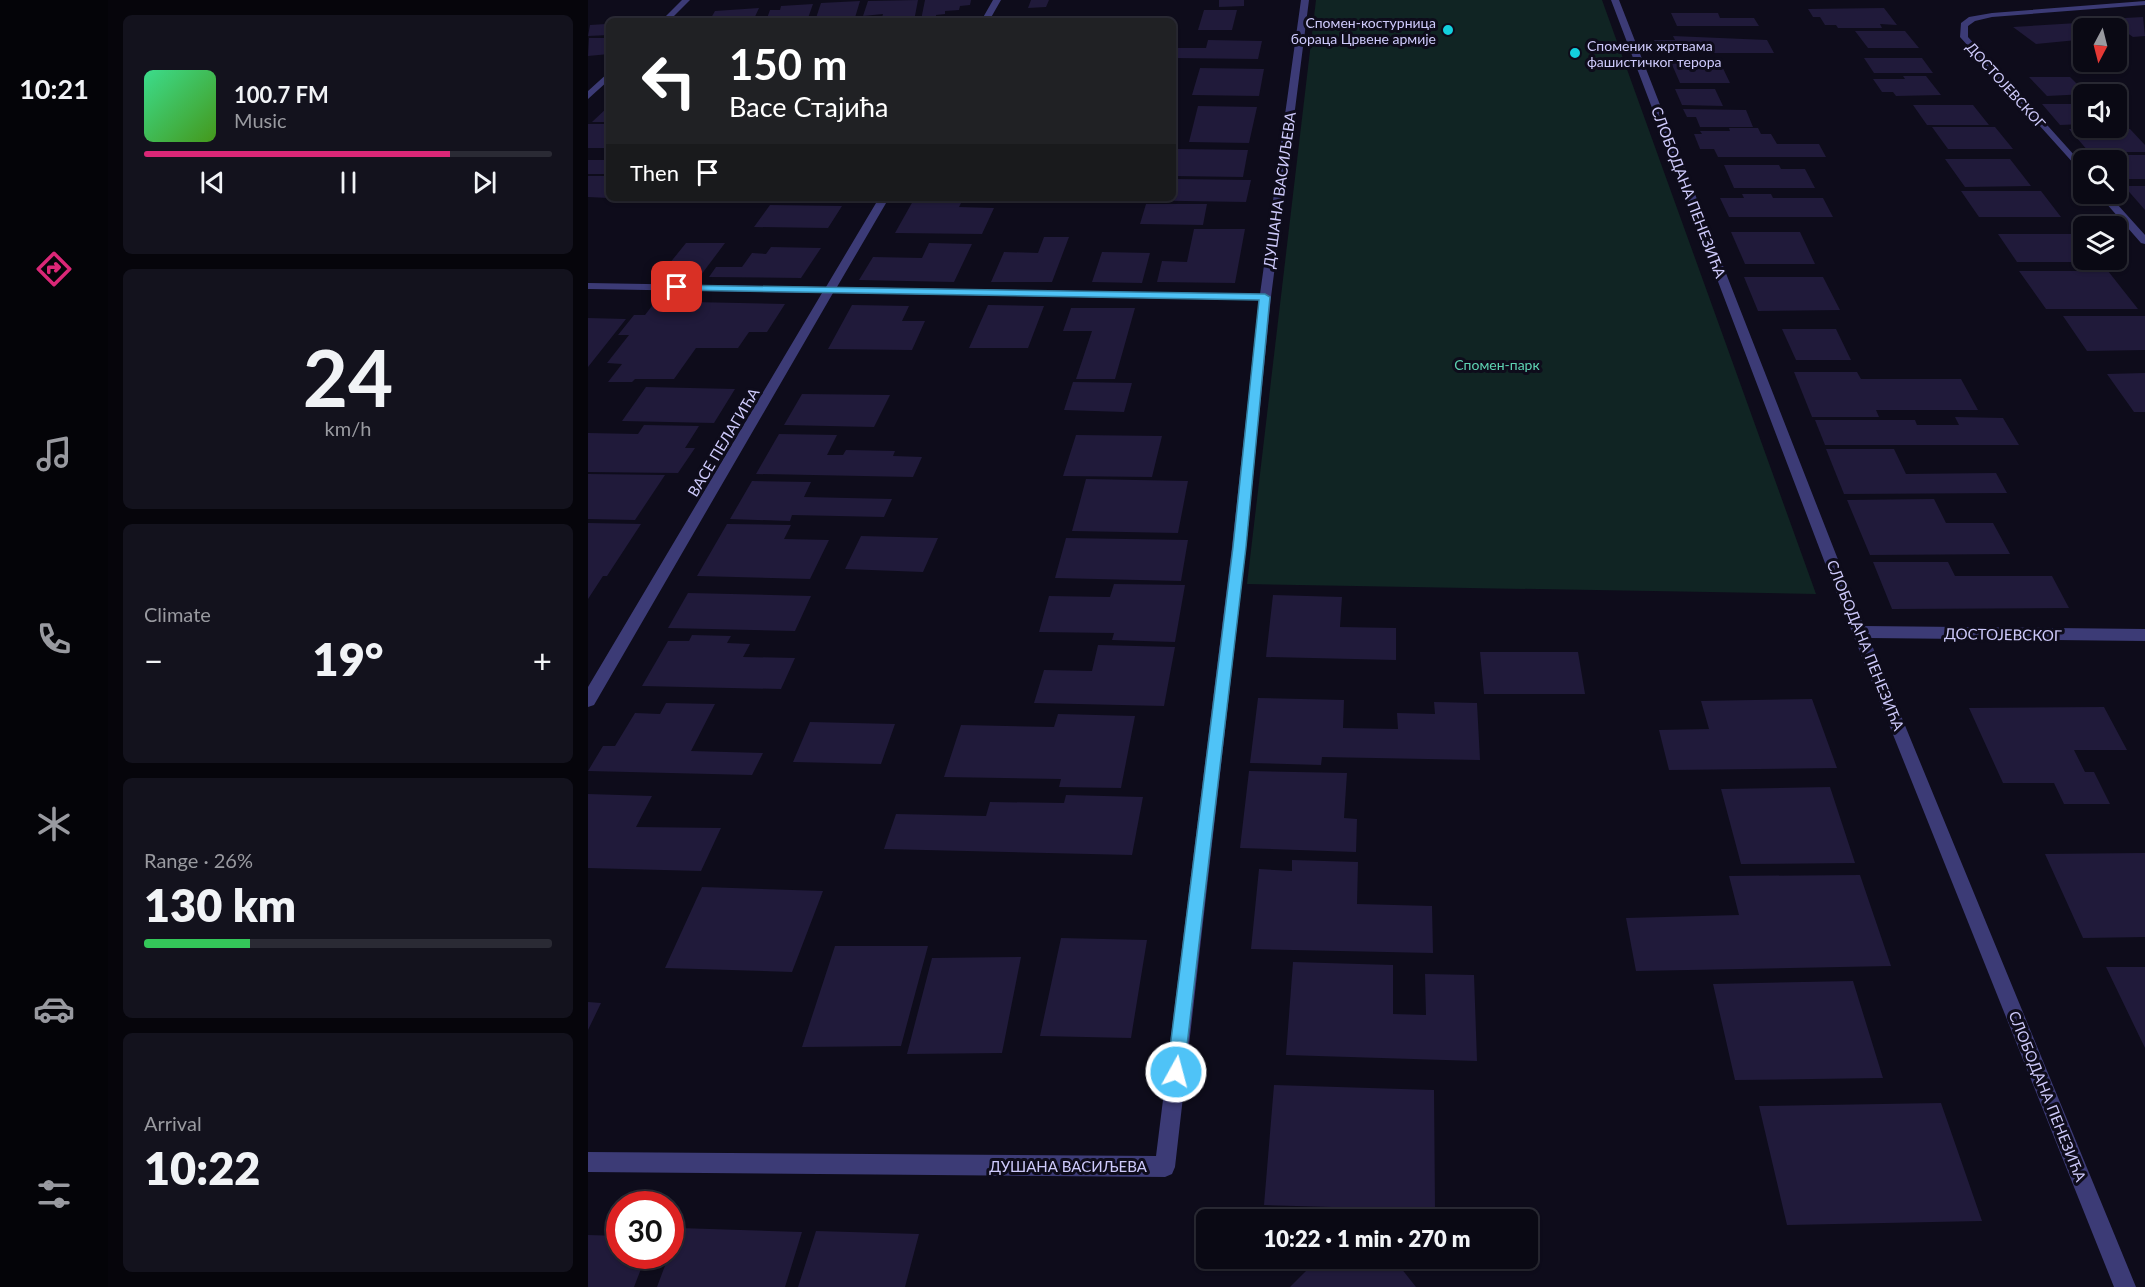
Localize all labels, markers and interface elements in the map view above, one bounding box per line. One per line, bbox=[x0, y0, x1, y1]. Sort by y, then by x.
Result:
place label: Спомен-костурница бораца Црвене армије bbox=[1291, 14, 1436, 47]
north arrow bbox=[2073, 18, 2127, 72]
map controls bbox=[2073, 18, 2127, 270]
marker: Спомен-костурница бораца Црвене армије bbox=[1441, 23, 1455, 37]
place label: Споменик жртвама фашистичког терора bbox=[1587, 37, 1721, 70]
street label: ДОСТОЈЕВСКОГ bbox=[1963, 38, 2049, 132]
text: 150 m bbox=[729, 39, 847, 89]
icon: left bbox=[630, 42, 708, 120]
marker: Споменик жртвама фашистичког терора bbox=[1568, 46, 1582, 60]
text: 10:21 bbox=[19, 72, 89, 105]
text: 100.7 FM bbox=[234, 81, 329, 108]
button: sound bbox=[2073, 84, 2127, 138]
text: Васе Стајића bbox=[729, 90, 888, 123]
street label: СЛОБОДАНА ПЕНЕЗИЋА bbox=[1648, 104, 1730, 281]
text: Music bbox=[234, 108, 287, 132]
street label: ДУШАНА ВАСИЉЕВА bbox=[1259, 110, 1299, 269]
button: search bbox=[2073, 150, 2127, 204]
icon: arrive bbox=[691, 156, 724, 189]
text: Then bbox=[630, 159, 679, 186]
icon: previous bbox=[196, 166, 229, 199]
icon: pause bbox=[332, 166, 365, 199]
icon: next bbox=[468, 166, 501, 199]
button: layers bbox=[2073, 216, 2127, 270]
icon: directions bbox=[33, 248, 75, 290]
pin bbox=[651, 261, 702, 312]
icon: arrive bbox=[660, 270, 693, 303]
text: 24 bbox=[303, 330, 393, 424]
park label: Спомен-парк bbox=[1454, 356, 1540, 373]
street label: ВАСЕ ПЕЛАГИЋА bbox=[683, 384, 763, 500]
text: km/h bbox=[325, 416, 371, 440]
icon: music bbox=[33, 433, 75, 475]
street label: СЛОБОДАНА ПЕНЕЗИЋА bbox=[1823, 557, 1909, 734]
text: Climate bbox=[144, 602, 211, 626]
icon: phone bbox=[33, 618, 75, 660]
street label: ДОСТОЈЕВСКОГ bbox=[1944, 624, 2062, 644]
text: 19° bbox=[313, 632, 383, 686]
text: − bbox=[144, 640, 163, 680]
text: + bbox=[533, 640, 552, 680]
icon: climate bbox=[33, 803, 75, 845]
text: Range · 26% bbox=[144, 848, 253, 872]
text: 130 km bbox=[144, 878, 296, 932]
icon: car bbox=[33, 988, 75, 1030]
street label: СЛОБОДАНА ПЕНЕЗИЋА bbox=[2005, 1008, 2091, 1185]
position arrow bbox=[1144, 1040, 1208, 1104]
text: Arrival bbox=[144, 1111, 202, 1135]
text: 10:22 bbox=[144, 1141, 260, 1195]
street label: ДУШАНА ВАСИЉЕВА bbox=[989, 1157, 1148, 1175]
icon: filters bbox=[33, 1173, 75, 1215]
speed limit sign: 30 bbox=[606, 1191, 684, 1269]
text: 10:22 · 1 min · 270 m bbox=[1264, 1225, 1470, 1252]

